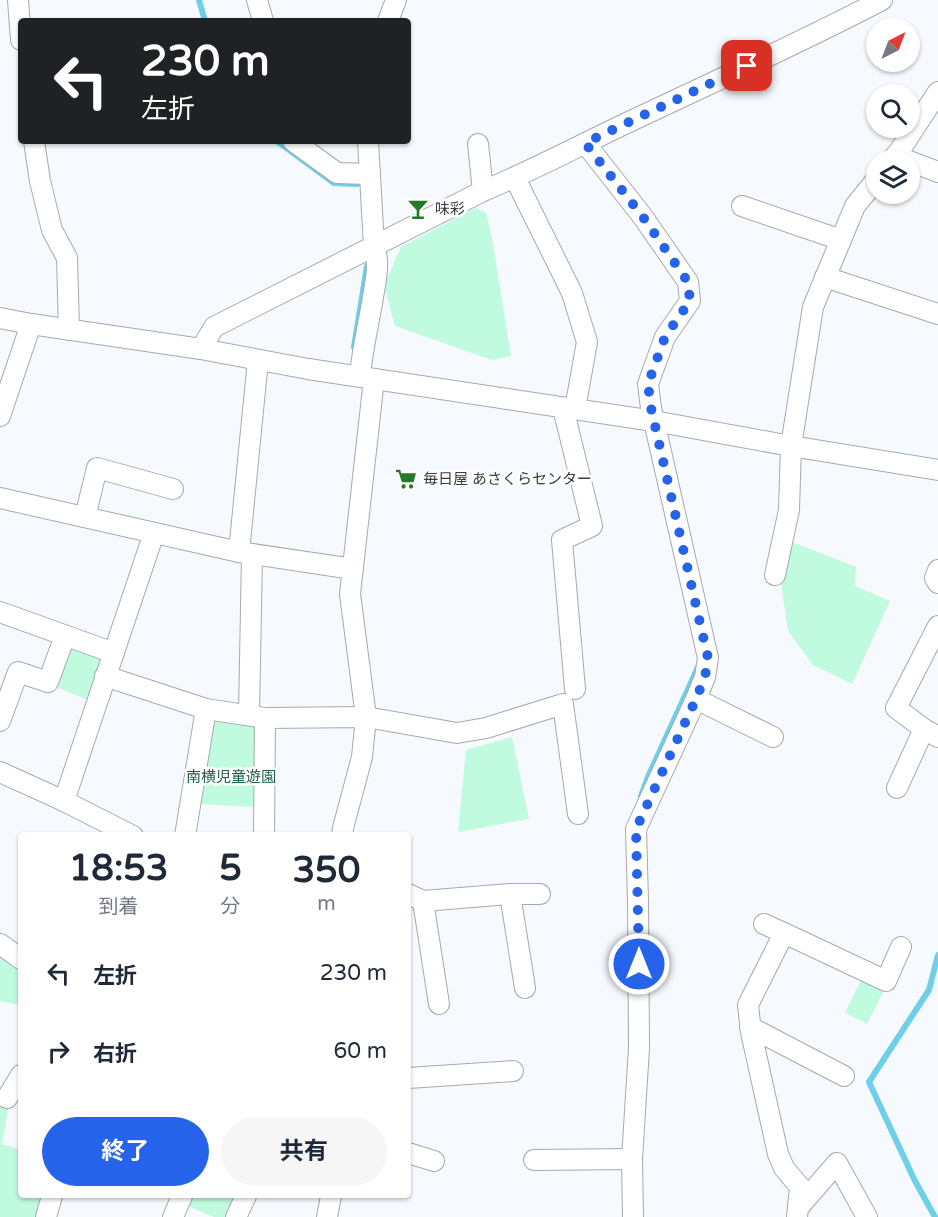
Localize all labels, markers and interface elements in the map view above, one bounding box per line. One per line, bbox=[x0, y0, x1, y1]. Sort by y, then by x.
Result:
north arrow bbox=[866, 18, 920, 72]
map controls bbox=[866, 18, 920, 204]
text: 230 m bbox=[141, 36, 270, 87]
pin bbox=[721, 40, 772, 91]
icon: left bbox=[42, 42, 120, 120]
icon: arrive bbox=[730, 49, 763, 82]
button: search bbox=[866, 84, 920, 138]
text: 左折 bbox=[141, 93, 195, 126]
button: layers bbox=[866, 150, 920, 204]
bar icon: 味彩 bbox=[406, 197, 430, 221]
place label: 味彩 bbox=[435, 200, 465, 218]
supermarket icon: 毎日屋 あさくらセンター bbox=[394, 467, 418, 491]
place label: 毎日屋 あさくらセンター bbox=[423, 470, 592, 488]
park label: 南横児童遊園 bbox=[186, 768, 276, 786]
text: 18:53 bbox=[69, 847, 168, 890]
text: 5 bbox=[219, 847, 242, 890]
text: 350 bbox=[292, 849, 360, 892]
text: m bbox=[317, 892, 336, 916]
text: 到着 bbox=[99, 895, 139, 919]
text: 分 bbox=[220, 895, 240, 919]
position arrow bbox=[607, 932, 671, 996]
icon: left bbox=[42, 957, 75, 990]
text: 230 m bbox=[320, 960, 387, 986]
text: 左折 bbox=[93, 963, 137, 989]
icon: right bbox=[42, 1035, 75, 1068]
text: 60 m bbox=[333, 1038, 387, 1064]
text: 右折 bbox=[93, 1041, 137, 1067]
button: 終了 bbox=[42, 1117, 209, 1186]
button: 共有 bbox=[221, 1117, 387, 1186]

